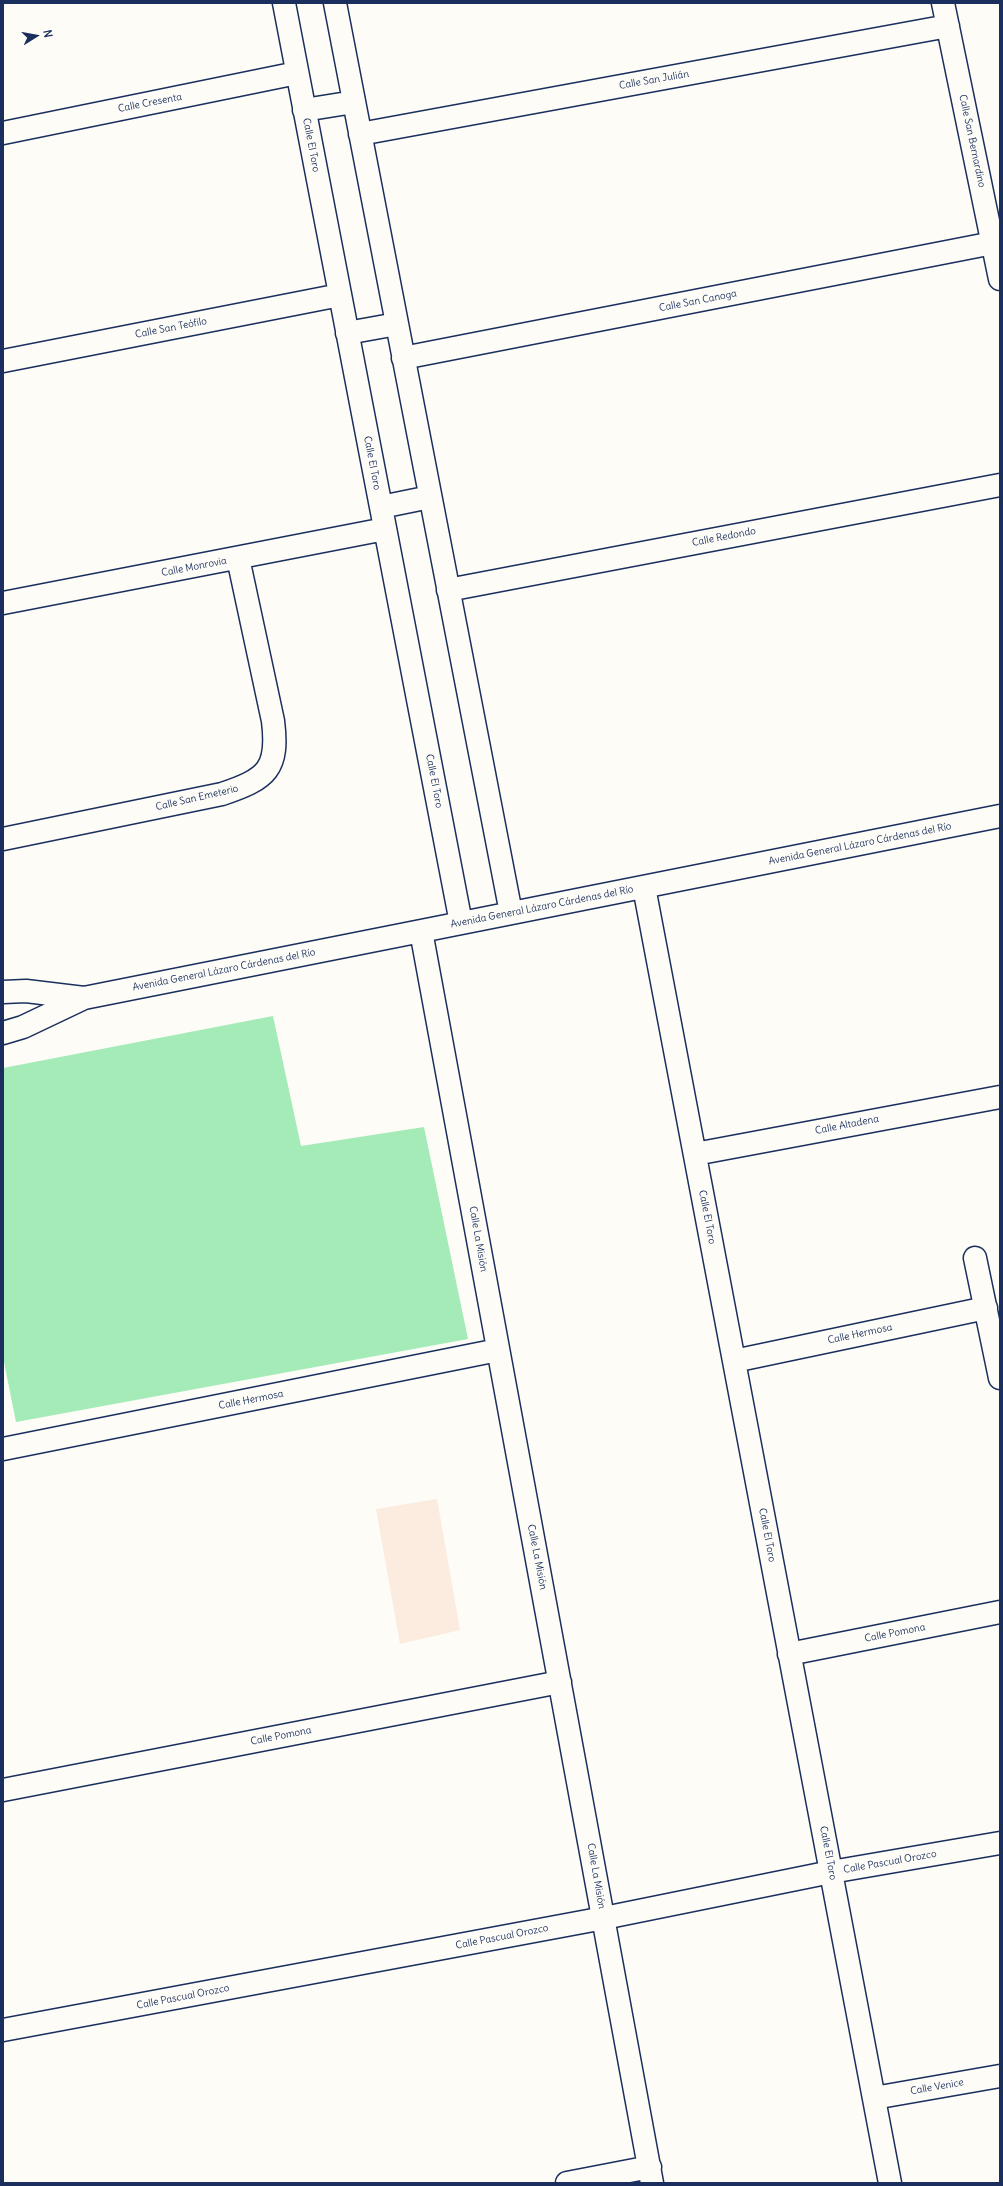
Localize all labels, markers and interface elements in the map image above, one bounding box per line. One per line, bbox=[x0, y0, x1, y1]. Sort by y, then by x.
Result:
north arrow bbox=[16, 16, 56, 56]
text: N bbox=[40, 29, 55, 39]
street label: Calle San Julián bbox=[618, 68, 690, 92]
street label: Calle Cresenta bbox=[117, 91, 183, 115]
street label: Calle San Bernardino bbox=[956, 93, 988, 189]
street label: Calle El Toro bbox=[300, 117, 322, 173]
street label: Calle San Canoga bbox=[658, 288, 738, 314]
street label: Calle San Teófilo bbox=[134, 315, 208, 341]
street label: Calle El Toro bbox=[361, 435, 383, 491]
street label: Calle Redondo bbox=[691, 525, 757, 549]
street label: Calle Monrovia bbox=[160, 555, 228, 579]
street label: Calle El Toro bbox=[423, 753, 445, 809]
street label: Calle San Emeterio bbox=[154, 783, 240, 813]
street label: Avenida General Lázaro Cárdenas del Río bbox=[768, 820, 952, 868]
street label: Avenida General Lázaro Cárdenas del Río bbox=[450, 883, 634, 931]
street label: Avenida General Lázaro Cárdenas del Río bbox=[132, 946, 316, 994]
street label: Calle Altadena bbox=[814, 1113, 880, 1137]
street label: Calle El Toro bbox=[696, 1189, 718, 1245]
street label: Calle La Misión bbox=[466, 1205, 490, 1273]
street label: Calle Hermosa bbox=[827, 1321, 893, 1347]
street label: Calle Hermosa bbox=[218, 1388, 284, 1412]
street label: Calle El Toro bbox=[756, 1507, 778, 1563]
street label: Calle La Misión bbox=[525, 1523, 549, 1591]
street label: Calle Pomona bbox=[864, 1621, 926, 1645]
street label: Calle Pomona bbox=[250, 1724, 312, 1748]
street label: Calle El Toro bbox=[817, 1825, 839, 1881]
street label: Calle La Misión bbox=[584, 1842, 608, 1910]
street label: Calle Pascual Orozco bbox=[843, 1848, 937, 1876]
street label: Calle Pascual Orozco bbox=[455, 1922, 549, 1952]
street label: Calle Pascual Orozco bbox=[136, 1982, 230, 2012]
street label: Calle Venice bbox=[909, 2076, 965, 2098]

